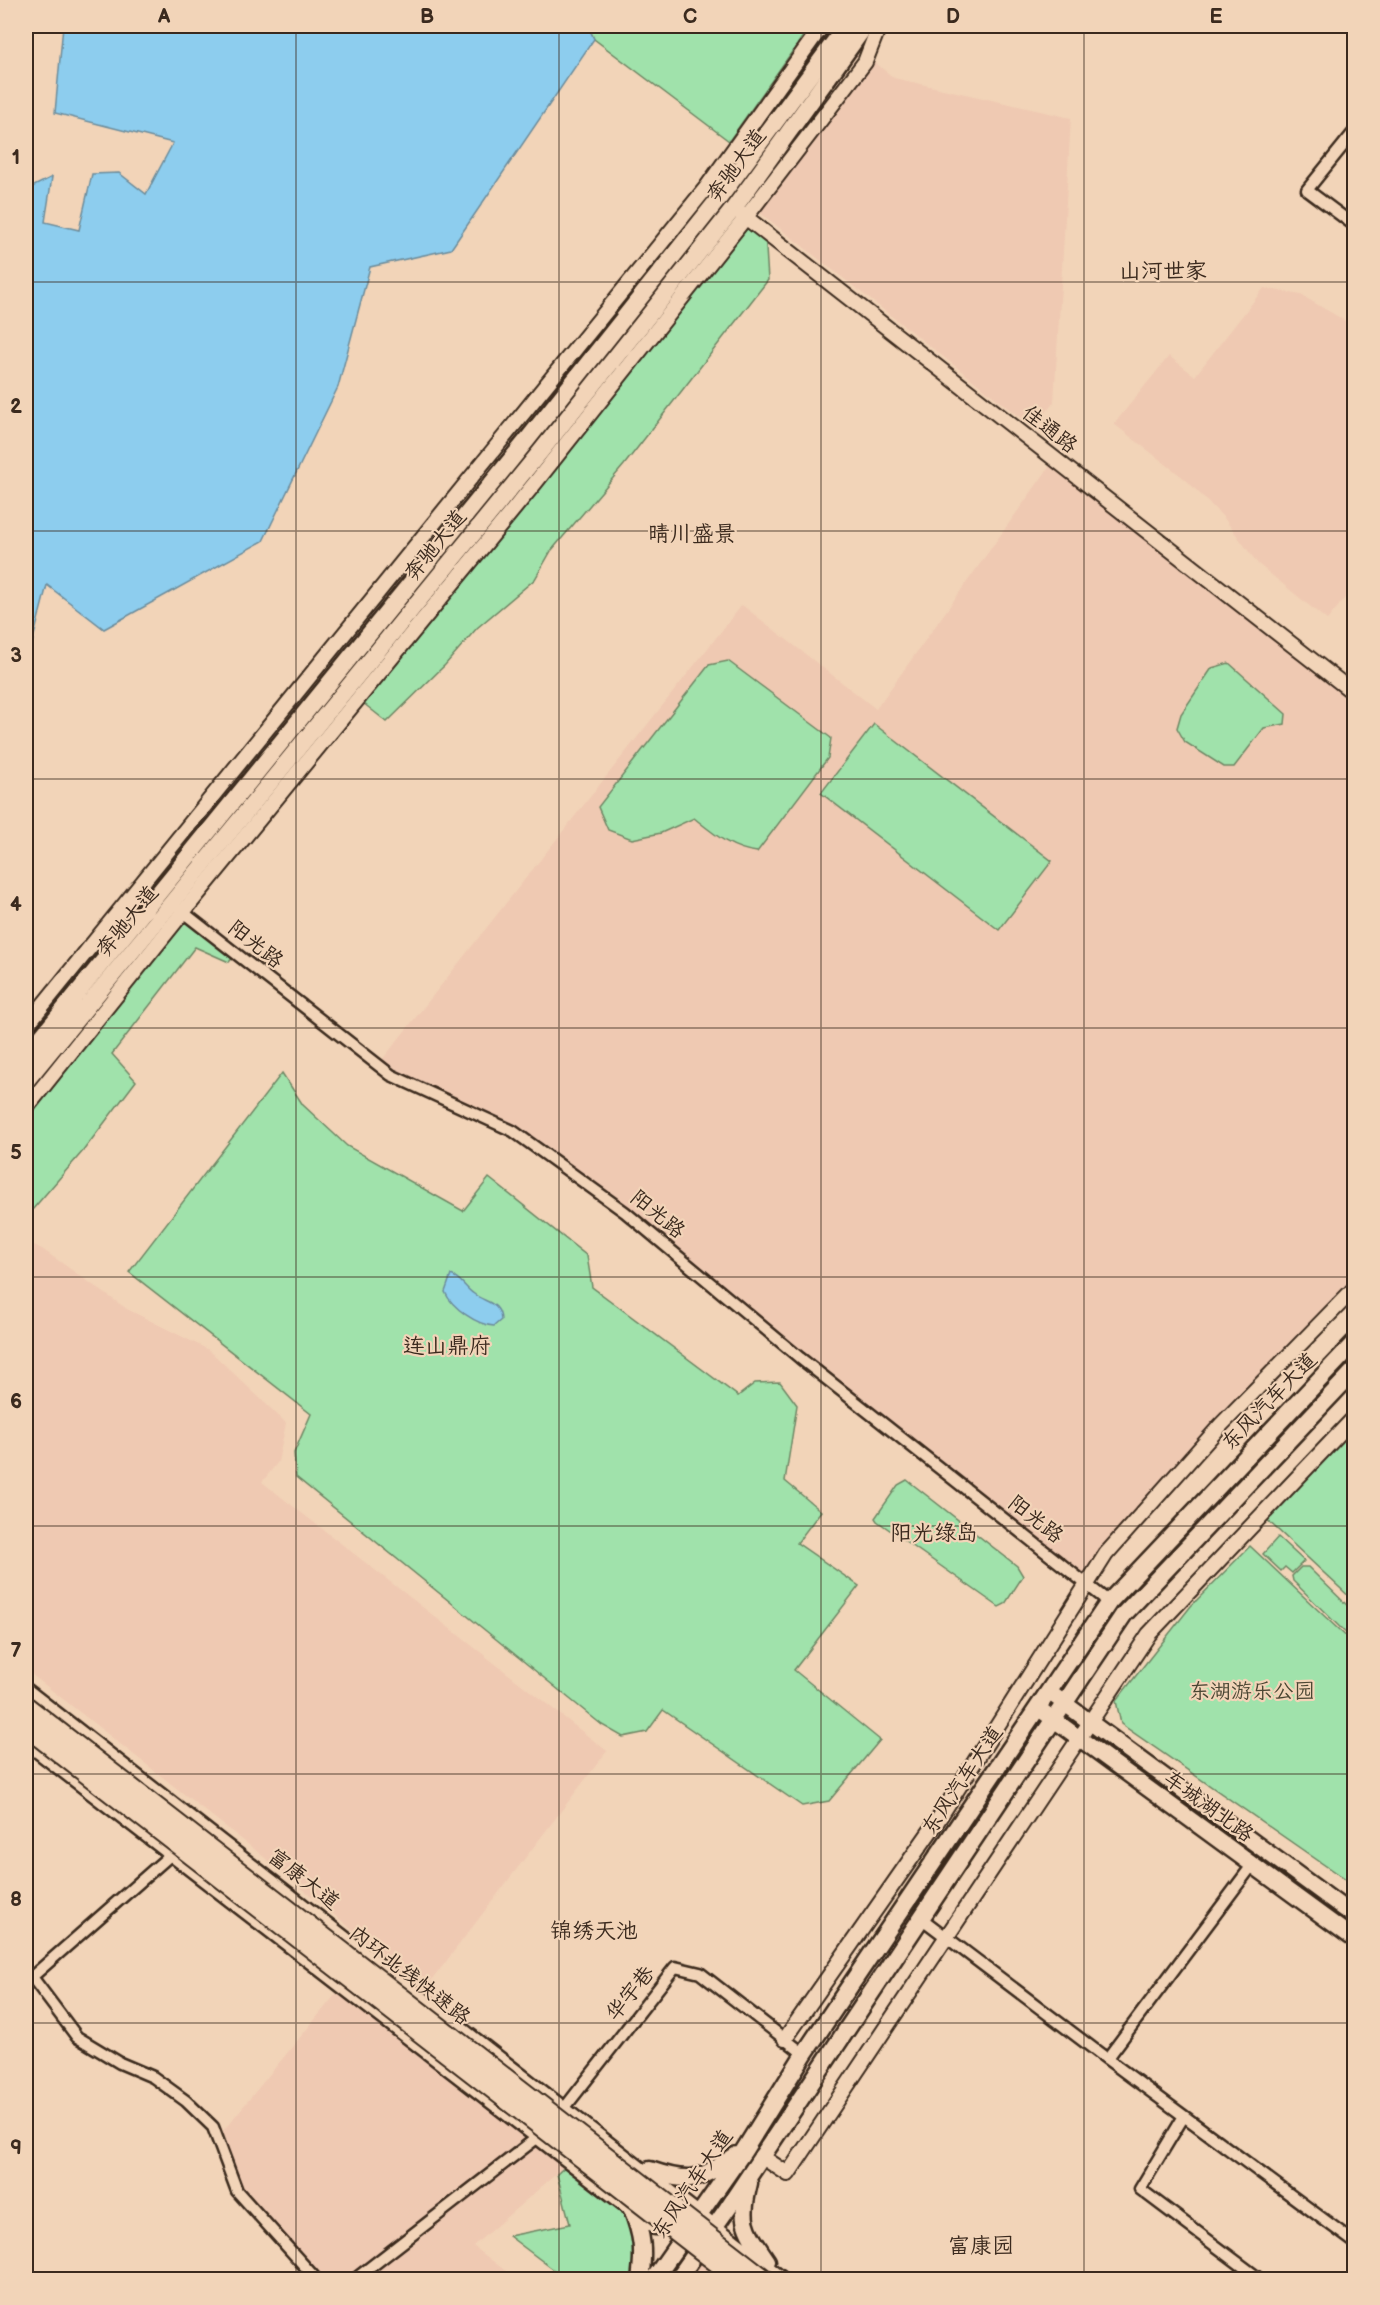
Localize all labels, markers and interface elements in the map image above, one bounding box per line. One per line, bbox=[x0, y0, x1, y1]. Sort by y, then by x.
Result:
text: A bbox=[157, 5, 171, 29]
text: B bbox=[420, 5, 434, 29]
text: C bbox=[683, 5, 697, 29]
text: D bbox=[946, 5, 960, 29]
text: E bbox=[1210, 5, 1223, 29]
street label: 奔驰大道 bbox=[702, 124, 771, 207]
text: 1 bbox=[12, 146, 20, 170]
district label: 山河世家 bbox=[1119, 258, 1207, 285]
text: 2 bbox=[10, 395, 22, 419]
street label: 佳通路 bbox=[1017, 400, 1082, 459]
street label: 奔驰大道 bbox=[399, 505, 472, 586]
district label: 晴川盛景 bbox=[648, 521, 736, 548]
text: 3 bbox=[10, 644, 22, 668]
street label: 奔驰大道 bbox=[91, 881, 164, 962]
text: 4 bbox=[10, 893, 22, 917]
street label: 阳光路 bbox=[223, 915, 288, 974]
text: 5 bbox=[10, 1141, 22, 1165]
street label: 阳光路 bbox=[625, 1185, 690, 1244]
district label: 连山鼎府 bbox=[403, 1333, 491, 1360]
street label: 东风汽车大道 bbox=[1217, 1347, 1322, 1455]
text: 6 bbox=[10, 1390, 22, 1414]
street label: 阳光路 bbox=[1003, 1490, 1068, 1549]
district label: 阳光绿岛 bbox=[890, 1520, 978, 1547]
text: 7 bbox=[10, 1639, 22, 1663]
park label: 东湖游乐公园 bbox=[1189, 1679, 1315, 1704]
street label: 东风汽车大道 bbox=[917, 1721, 1008, 1839]
street label: 车城湖北路 bbox=[1159, 1765, 1259, 1847]
street label: 富康大道 bbox=[263, 1844, 344, 1915]
text: 8 bbox=[10, 1888, 22, 1912]
district label: 锦绣天池 bbox=[550, 1918, 638, 1945]
street label: 内环北线快速路 bbox=[344, 1920, 475, 2030]
street label: 华宇巷 bbox=[601, 1961, 660, 2026]
street label: 东风汽车大道 bbox=[647, 2125, 738, 2243]
text: 9 bbox=[10, 2136, 22, 2160]
district label: 富康园 bbox=[948, 2233, 1014, 2260]

